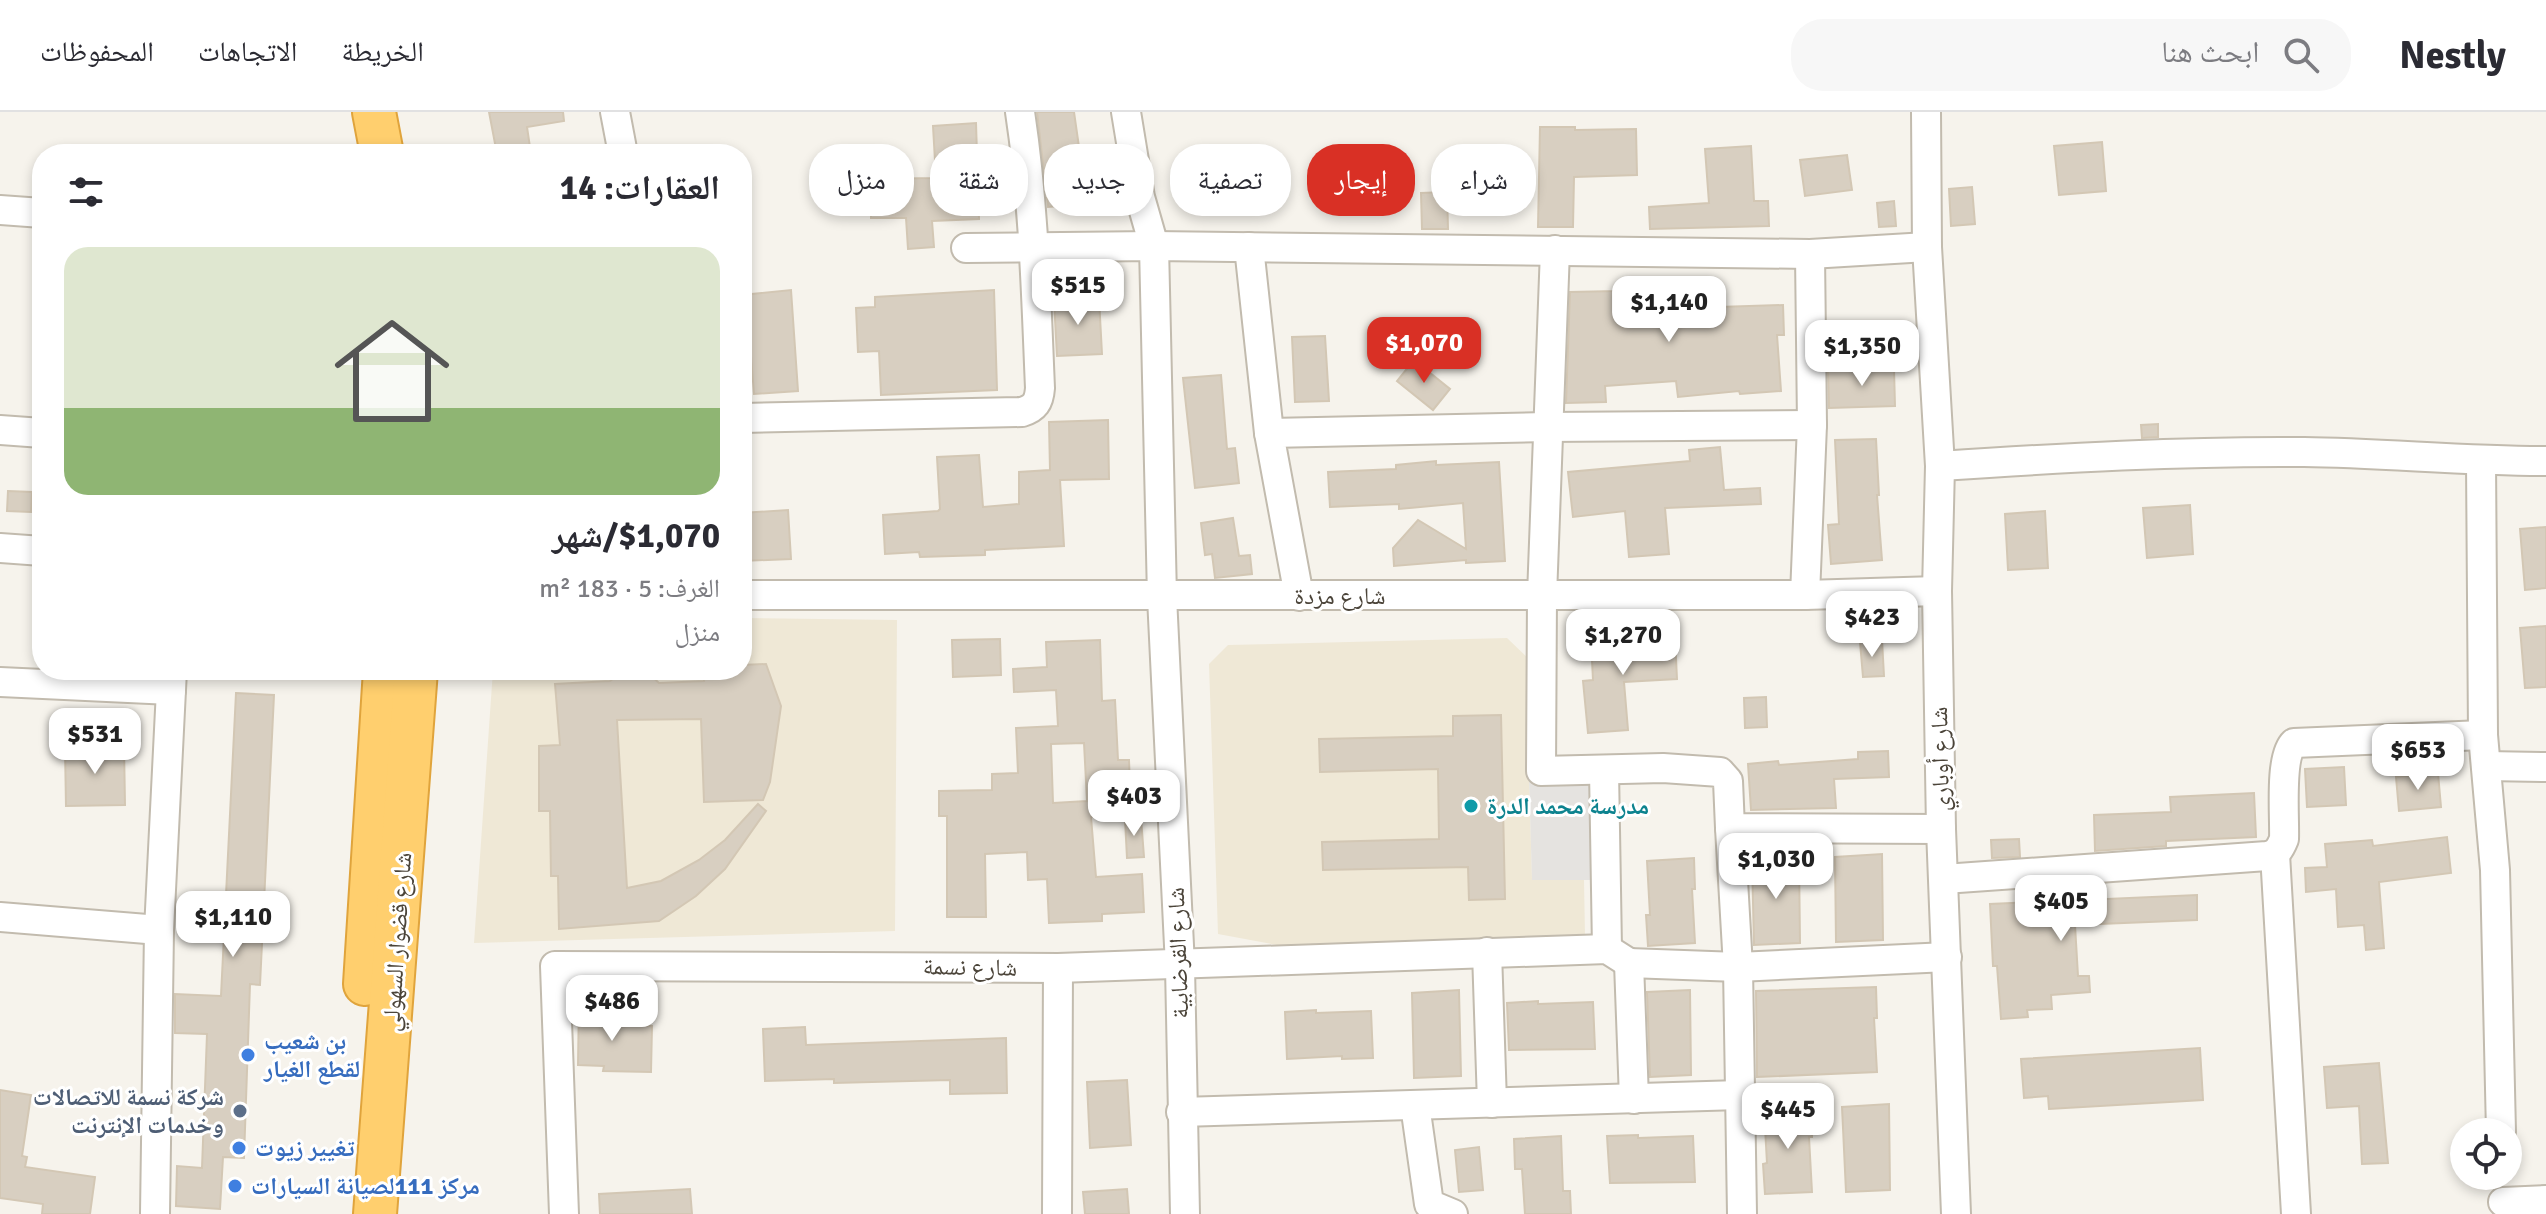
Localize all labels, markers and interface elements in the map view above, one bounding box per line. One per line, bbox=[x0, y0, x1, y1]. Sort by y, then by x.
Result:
search box bbox=[1791, 19, 2351, 91]
text: Nestly bbox=[2399, 32, 2506, 79]
icon: search bbox=[2279, 33, 2323, 77]
text: ابحث هنا bbox=[2161, 34, 2259, 71]
text: المحفوظات bbox=[40, 35, 154, 69]
text: الاتجاهات bbox=[198, 35, 297, 69]
text: الخريطة bbox=[341, 35, 424, 69]
chip: منزل bbox=[809, 144, 914, 216]
chip: شقة bbox=[930, 144, 1028, 216]
chip: جديد bbox=[1044, 144, 1154, 216]
chip: تصفية bbox=[1170, 144, 1291, 216]
chip: إيجار bbox=[1307, 144, 1415, 216]
chip: شراء bbox=[1431, 144, 1536, 216]
text: العقارات: 14 bbox=[560, 167, 720, 209]
icon: filters bbox=[64, 170, 108, 214]
pin: $515 bbox=[1031, 259, 1125, 327]
text: $515 bbox=[1050, 269, 1106, 301]
pin: $1,140 bbox=[1604, 276, 1734, 344]
text: $1,140 bbox=[1630, 286, 1708, 318]
icon: home bbox=[320, 299, 464, 443]
pin: $1,070 bbox=[1359, 317, 1489, 385]
pin: $1,350 bbox=[1797, 320, 1927, 388]
text: $1,070 bbox=[1385, 327, 1463, 359]
text: $1,350 bbox=[1823, 330, 1901, 362]
text: $1,070/شهر bbox=[552, 515, 720, 557]
text: الغرف: 5 · 183 m² bbox=[539, 573, 720, 605]
street label: شارع مزدة bbox=[1294, 581, 1386, 611]
pin: $423 bbox=[1825, 591, 1919, 659]
text: $423 bbox=[1844, 601, 1900, 633]
pin: $1,270 bbox=[1558, 609, 1688, 677]
text: منزل bbox=[675, 617, 720, 649]
text: $1,270 bbox=[1584, 619, 1662, 651]
street label: شارع أوباري bbox=[1924, 706, 1960, 812]
pin: $531 bbox=[48, 708, 142, 776]
text: $531 bbox=[67, 718, 123, 750]
pin: $653 bbox=[2371, 724, 2465, 792]
text: $653 bbox=[2390, 734, 2446, 766]
pin: $403 bbox=[1087, 770, 1181, 838]
text: $403 bbox=[1106, 780, 1162, 812]
place label: مدرسة محمد الدرة bbox=[1487, 791, 1649, 821]
marker: مدرسة محمد الدرة bbox=[1462, 797, 1480, 815]
pin: $1,030 bbox=[1711, 833, 1841, 901]
text: $1,030 bbox=[1737, 843, 1815, 875]
street label: شارع قضوار السهولي bbox=[376, 851, 422, 1033]
pin: $405 bbox=[2014, 875, 2108, 943]
text: $405 bbox=[2033, 885, 2089, 917]
street label: شارع القرضابية bbox=[1161, 887, 1195, 1019]
pin: $1,110 bbox=[168, 891, 298, 959]
text: $1,110 bbox=[194, 901, 272, 933]
street label: شارع نسمة bbox=[923, 951, 1017, 983]
pin: $486 bbox=[565, 975, 659, 1043]
text: $486 bbox=[584, 985, 640, 1017]
place label: بن شعيب لقطع الغيار bbox=[263, 1026, 360, 1085]
marker: بن شعيب لقطع الغيار bbox=[239, 1046, 257, 1064]
place label: شركة نسمة للاتصالات وخدمات الإنترنت bbox=[33, 1082, 224, 1140]
pin: $445 bbox=[1741, 1083, 1835, 1151]
text: $445 bbox=[1760, 1093, 1816, 1125]
marker: شركة نسمة للاتصالات وخدمات الإنترنت bbox=[231, 1102, 249, 1120]
map controls bbox=[2450, 1118, 2522, 1190]
button: locate bbox=[2450, 1118, 2522, 1190]
place label: تغيير زيوت bbox=[255, 1133, 355, 1163]
marker: تغيير زيوت bbox=[230, 1139, 248, 1157]
place label: مركز 111لصيانة السيارات bbox=[251, 1171, 480, 1201]
marker: مركز 111لصيانة السيارات bbox=[226, 1177, 244, 1195]

